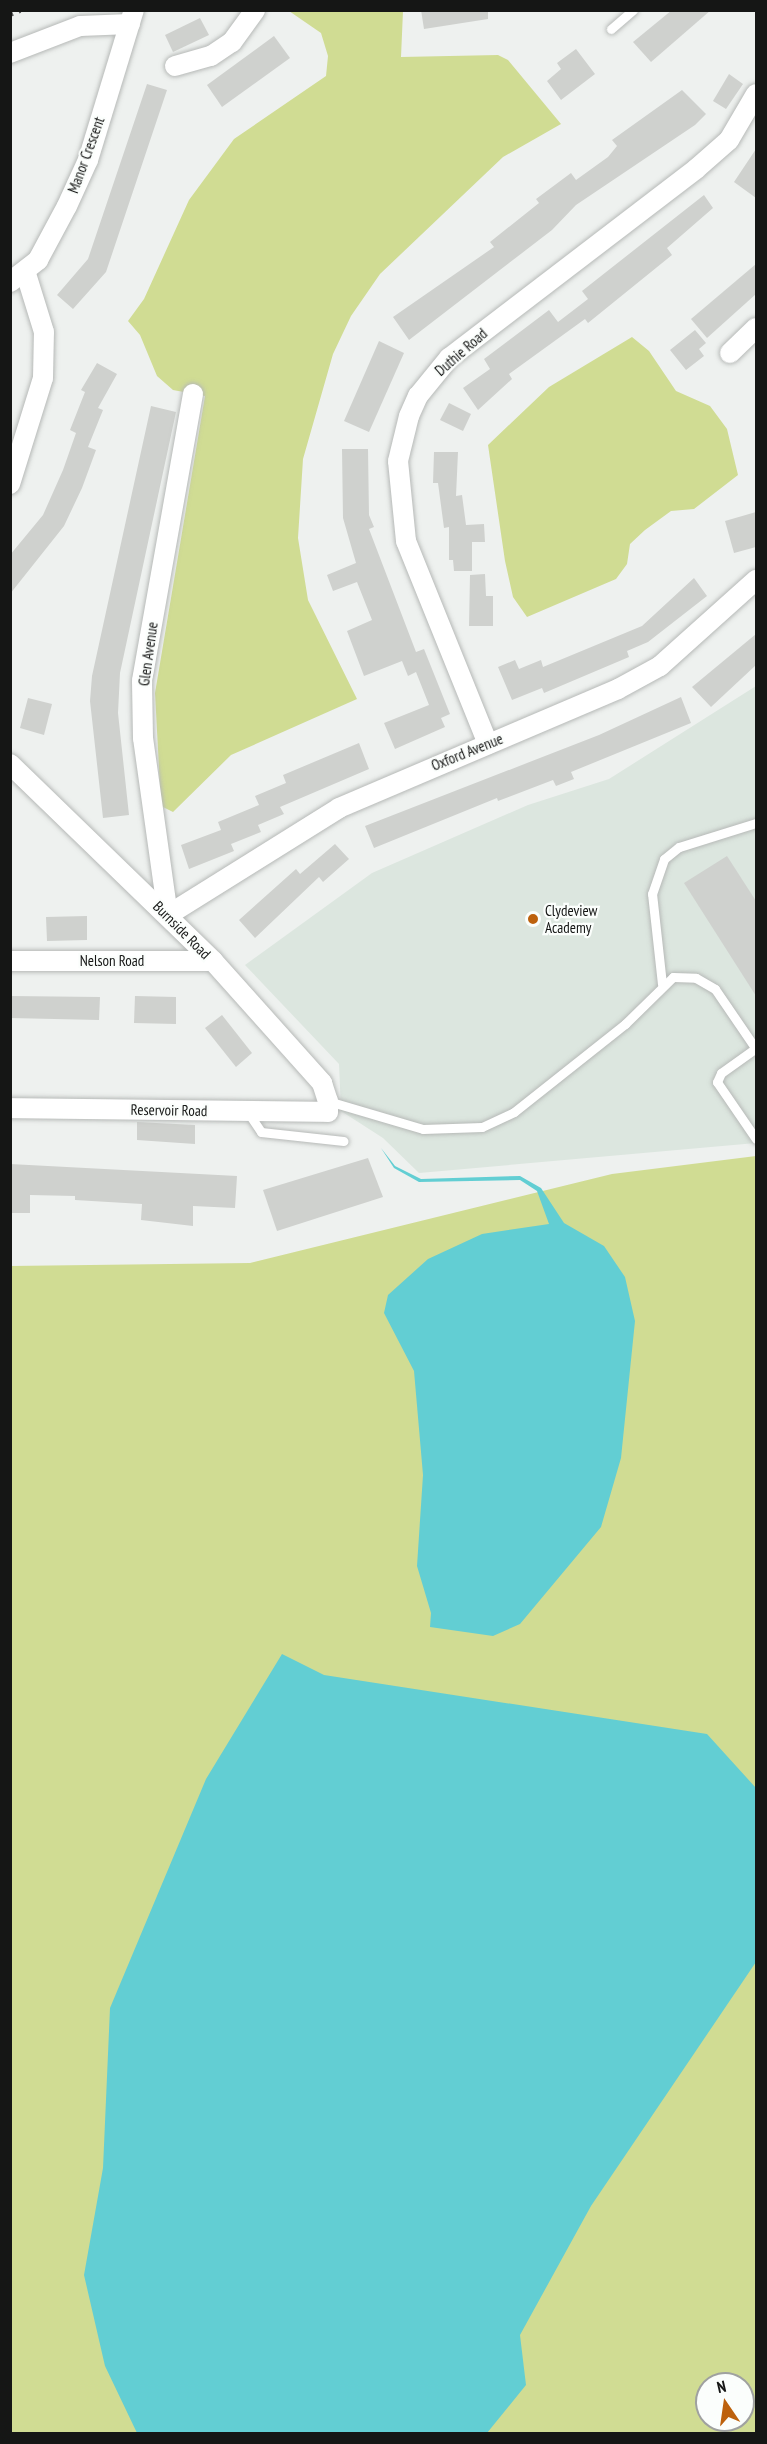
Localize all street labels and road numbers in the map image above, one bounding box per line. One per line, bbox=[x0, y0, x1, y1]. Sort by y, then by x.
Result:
street label: Manor Crescent bbox=[64, 114, 108, 196]
street label: Duthie Road bbox=[431, 324, 491, 380]
street label: Glen Avenue bbox=[135, 621, 161, 687]
street label: Oxford Avenue bbox=[428, 729, 506, 775]
street label: Burnside Road bbox=[149, 897, 215, 963]
street label: Nelson Road bbox=[80, 952, 144, 970]
street label: Reservoir Road bbox=[131, 1100, 207, 1120]

